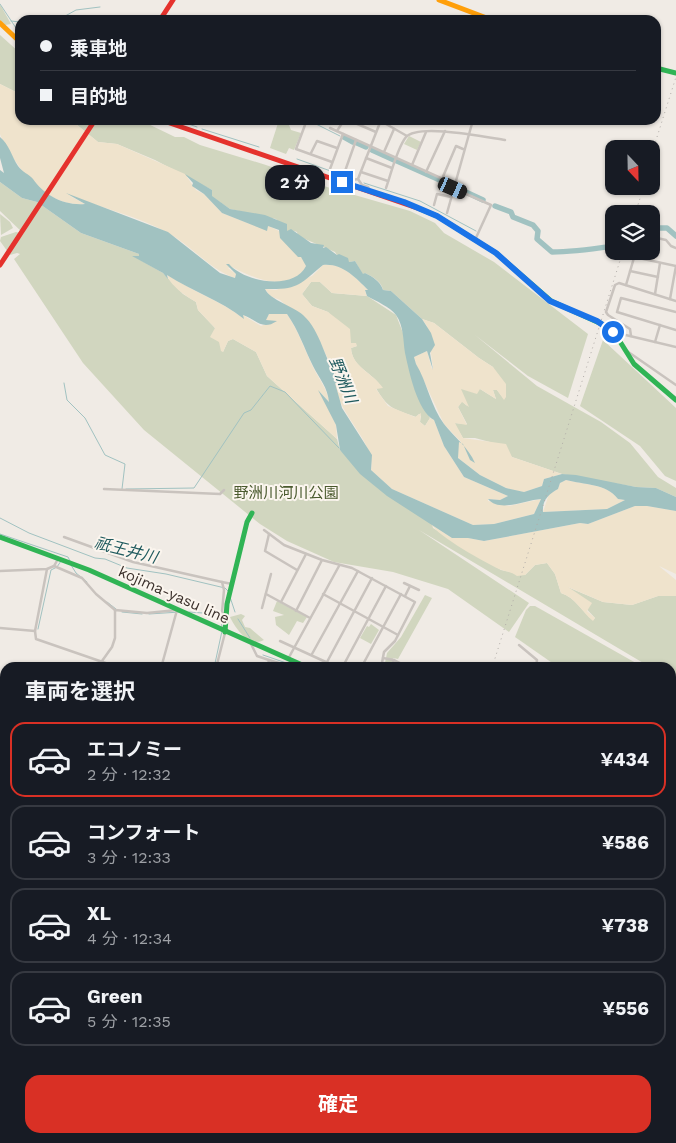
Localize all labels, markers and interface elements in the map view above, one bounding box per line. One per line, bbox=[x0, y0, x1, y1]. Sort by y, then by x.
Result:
text: 乗車地 bbox=[70, 37, 127, 60]
text: 目的地 bbox=[70, 85, 127, 108]
north arrow bbox=[605, 140, 660, 195]
map controls bbox=[605, 140, 660, 260]
callout: 2 分 bbox=[264, 164, 324, 200]
route end bbox=[331, 171, 353, 193]
text: 2 分 bbox=[280, 173, 310, 192]
car bbox=[436, 175, 469, 201]
button: layers bbox=[605, 205, 660, 260]
route start bbox=[602, 321, 624, 343]
water label: 野洲川 bbox=[325, 354, 362, 408]
park label: 野洲川河川公園 bbox=[233, 484, 339, 502]
water label: 祇王井川 bbox=[93, 533, 161, 567]
street label: kojima-yasu line bbox=[116, 562, 232, 628]
text: 車両を選択 bbox=[25, 679, 135, 704]
icon: car bbox=[27, 737, 72, 782]
text: エコノミー bbox=[87, 738, 182, 761]
text: ¥434 bbox=[601, 748, 649, 771]
text: 2 分 · 12:32 bbox=[87, 765, 171, 784]
icon: car bbox=[27, 820, 72, 865]
text: コンフォート bbox=[87, 821, 200, 844]
text: ¥586 bbox=[602, 831, 649, 854]
text: 3 分 · 12:33 bbox=[87, 848, 171, 867]
text: XL bbox=[87, 902, 111, 925]
icon: car bbox=[27, 903, 72, 948]
text: ¥738 bbox=[602, 914, 649, 937]
text: 4 分 · 12:34 bbox=[87, 929, 172, 948]
text: Green bbox=[87, 985, 143, 1008]
icon: car bbox=[27, 986, 72, 1031]
text: ¥556 bbox=[602, 997, 649, 1020]
text: 5 分 · 12:35 bbox=[87, 1012, 171, 1031]
button: 確定 bbox=[25, 1075, 651, 1133]

